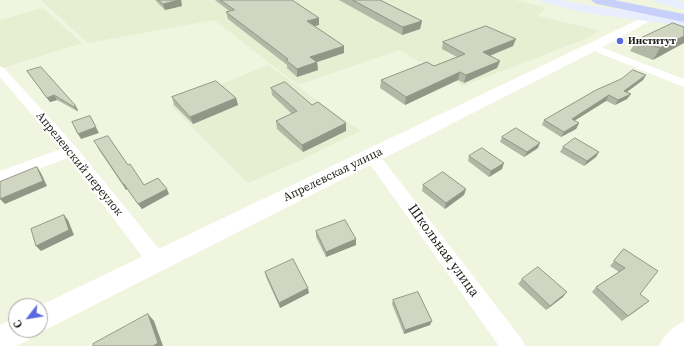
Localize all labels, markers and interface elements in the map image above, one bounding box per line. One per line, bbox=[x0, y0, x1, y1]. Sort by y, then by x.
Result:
place label: Институт bbox=[628, 35, 676, 47]
marker: Институт bbox=[615, 36, 625, 46]
street label: Апрелевский переулок bbox=[32, 109, 126, 219]
street label: Апрелевская улица bbox=[281, 145, 385, 205]
street label: Школьная улица bbox=[404, 201, 482, 301]
north arrow bbox=[8, 298, 48, 338]
text: С bbox=[10, 317, 26, 331]

